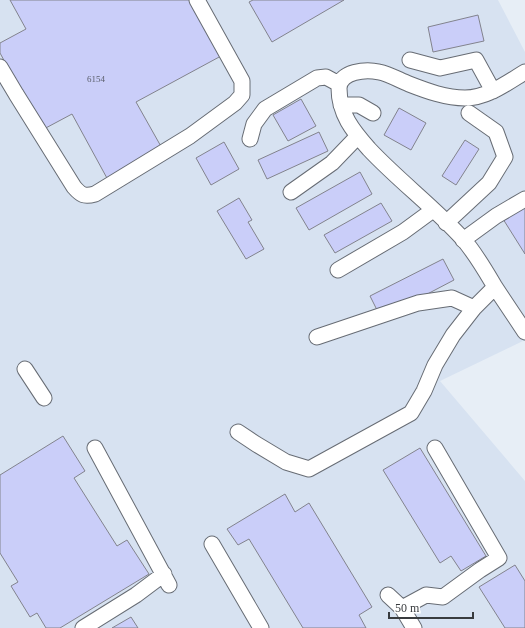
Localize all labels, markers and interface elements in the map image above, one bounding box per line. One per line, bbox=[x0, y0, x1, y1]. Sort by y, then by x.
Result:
house number: 6154 bbox=[87, 74, 106, 84]
scale bar bbox=[389, 594, 473, 620]
text: 50 m bbox=[395, 601, 420, 615]

